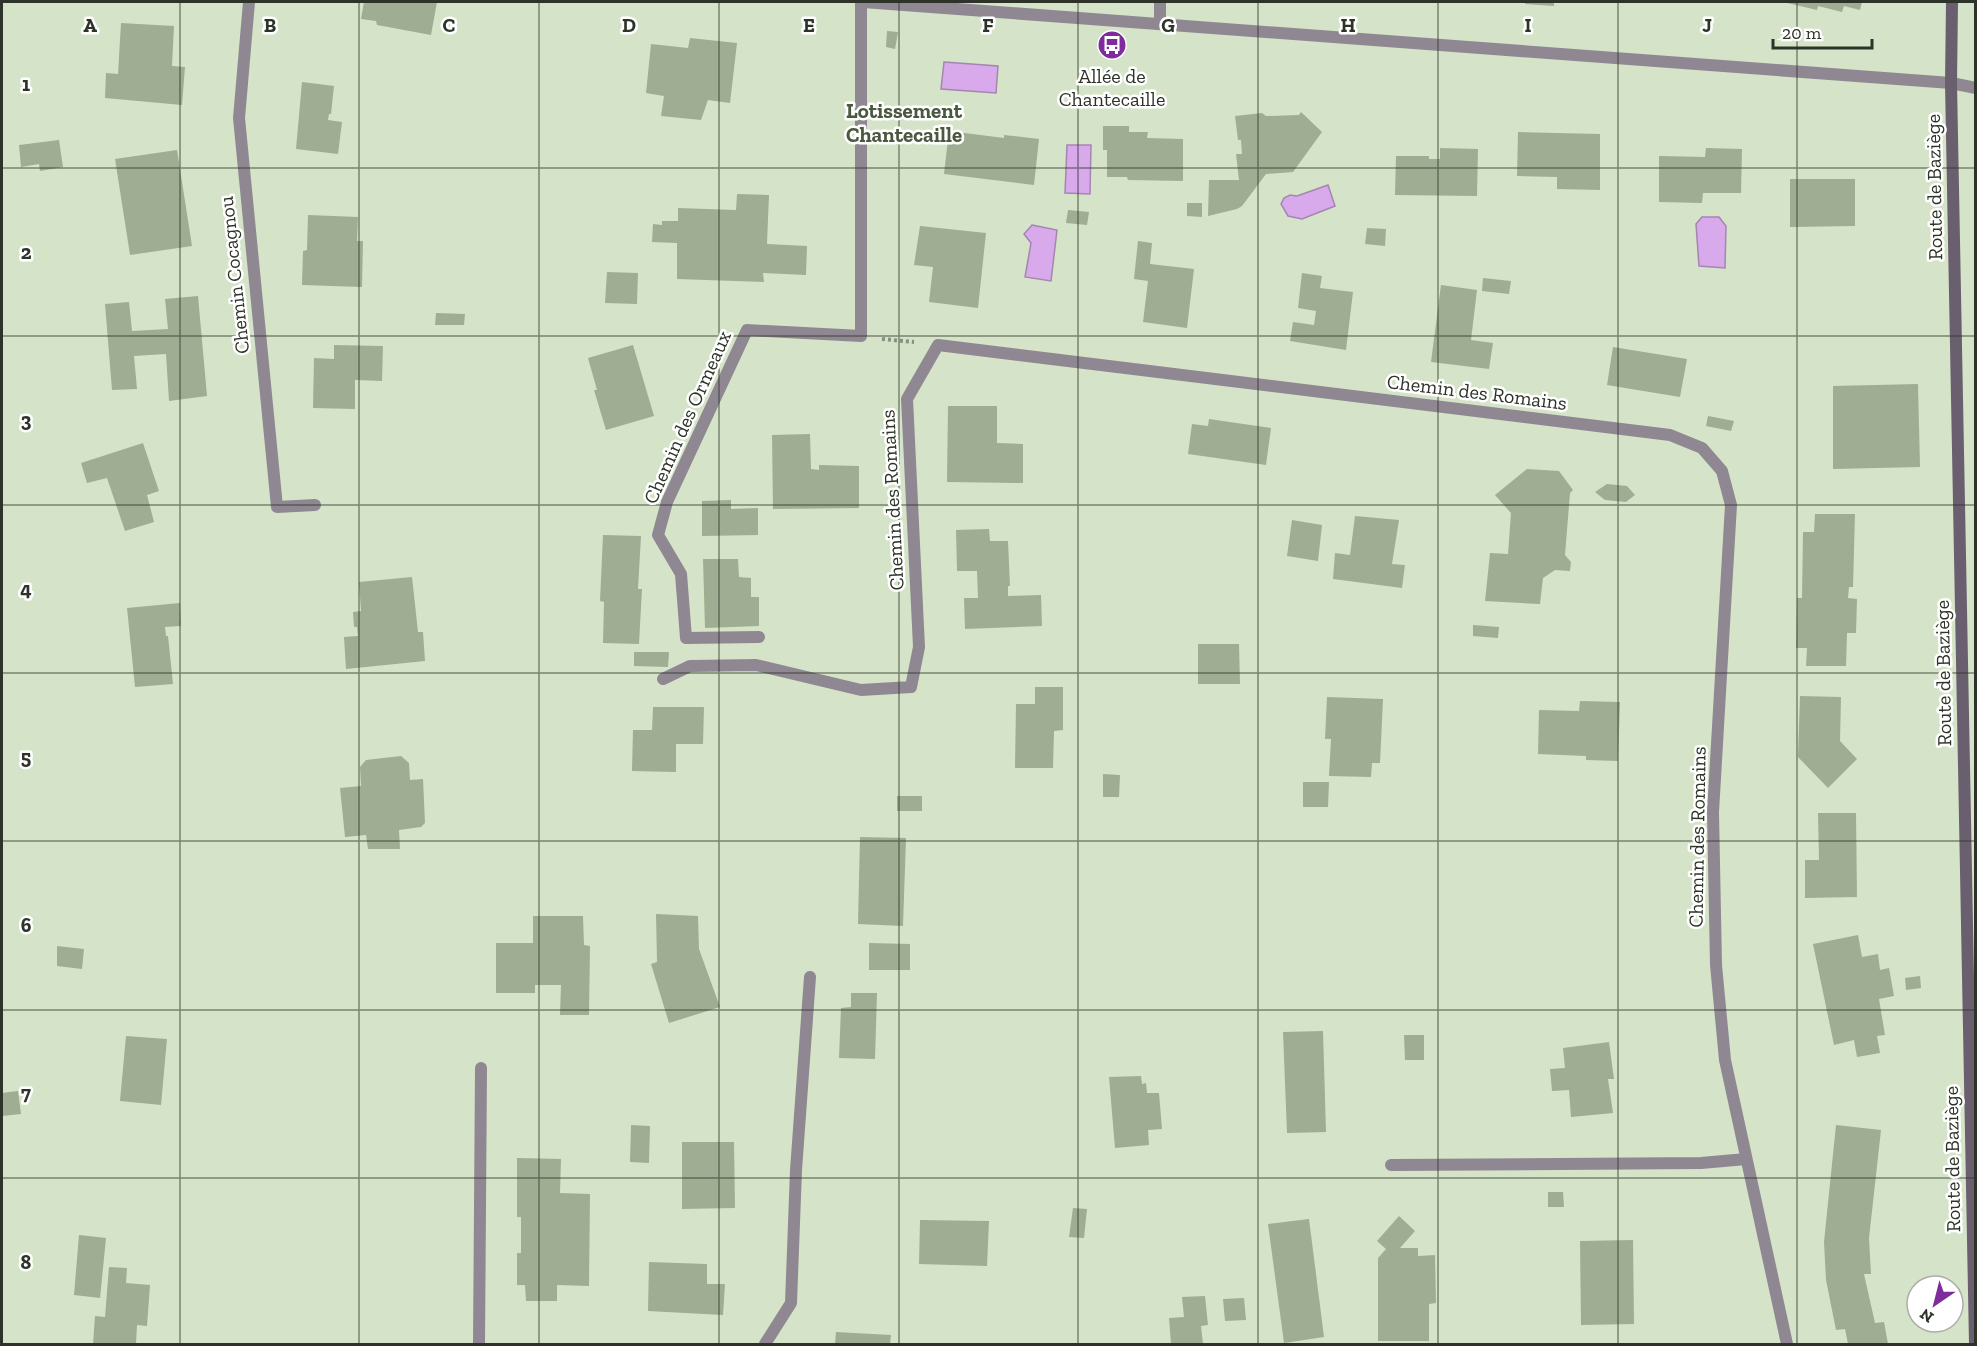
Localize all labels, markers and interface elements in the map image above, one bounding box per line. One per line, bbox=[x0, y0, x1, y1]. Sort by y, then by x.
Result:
scale bar bbox=[1773, 12, 1872, 50]
text: A bbox=[83, 13, 97, 37]
text: B bbox=[264, 13, 276, 37]
text: C bbox=[443, 13, 456, 37]
text: D bbox=[622, 13, 636, 37]
text: E bbox=[803, 13, 815, 37]
text: F bbox=[982, 13, 994, 37]
text: G bbox=[1161, 13, 1175, 37]
text: H bbox=[1340, 13, 1356, 37]
text: I bbox=[1524, 13, 1532, 37]
text: J bbox=[1702, 13, 1712, 37]
text: 20 m bbox=[1782, 22, 1822, 44]
bus stop icon: Allée de Chantecaille bbox=[1096, 29, 1128, 61]
place label: Allée de Chantecaille bbox=[1059, 64, 1165, 111]
text: 1 bbox=[22, 72, 30, 96]
district label: Lotissement Chantecaille bbox=[846, 98, 963, 147]
street label: Route de Baziège bbox=[1921, 114, 1947, 260]
street label: Chemin Cocagnou bbox=[214, 195, 254, 355]
text: 2 bbox=[21, 240, 32, 264]
street label: Chemin des Ormeaux bbox=[638, 327, 736, 507]
street label: Chemin des Romains bbox=[1386, 369, 1568, 415]
text: 3 bbox=[21, 408, 32, 432]
street label: Chemin des Romains bbox=[875, 409, 909, 591]
text: 4 bbox=[20, 577, 32, 601]
street label: Route de Baziège bbox=[1930, 600, 1956, 746]
text: 5 bbox=[21, 745, 31, 769]
street label: Chemin des Romains bbox=[1683, 746, 1711, 928]
text: 6 bbox=[21, 913, 32, 937]
text: 7 bbox=[21, 1081, 31, 1105]
street label: Route de Baziège bbox=[1939, 1086, 1965, 1232]
text: 8 bbox=[21, 1250, 32, 1274]
north arrow bbox=[1905, 1274, 1965, 1334]
text: N bbox=[1916, 1305, 1937, 1327]

